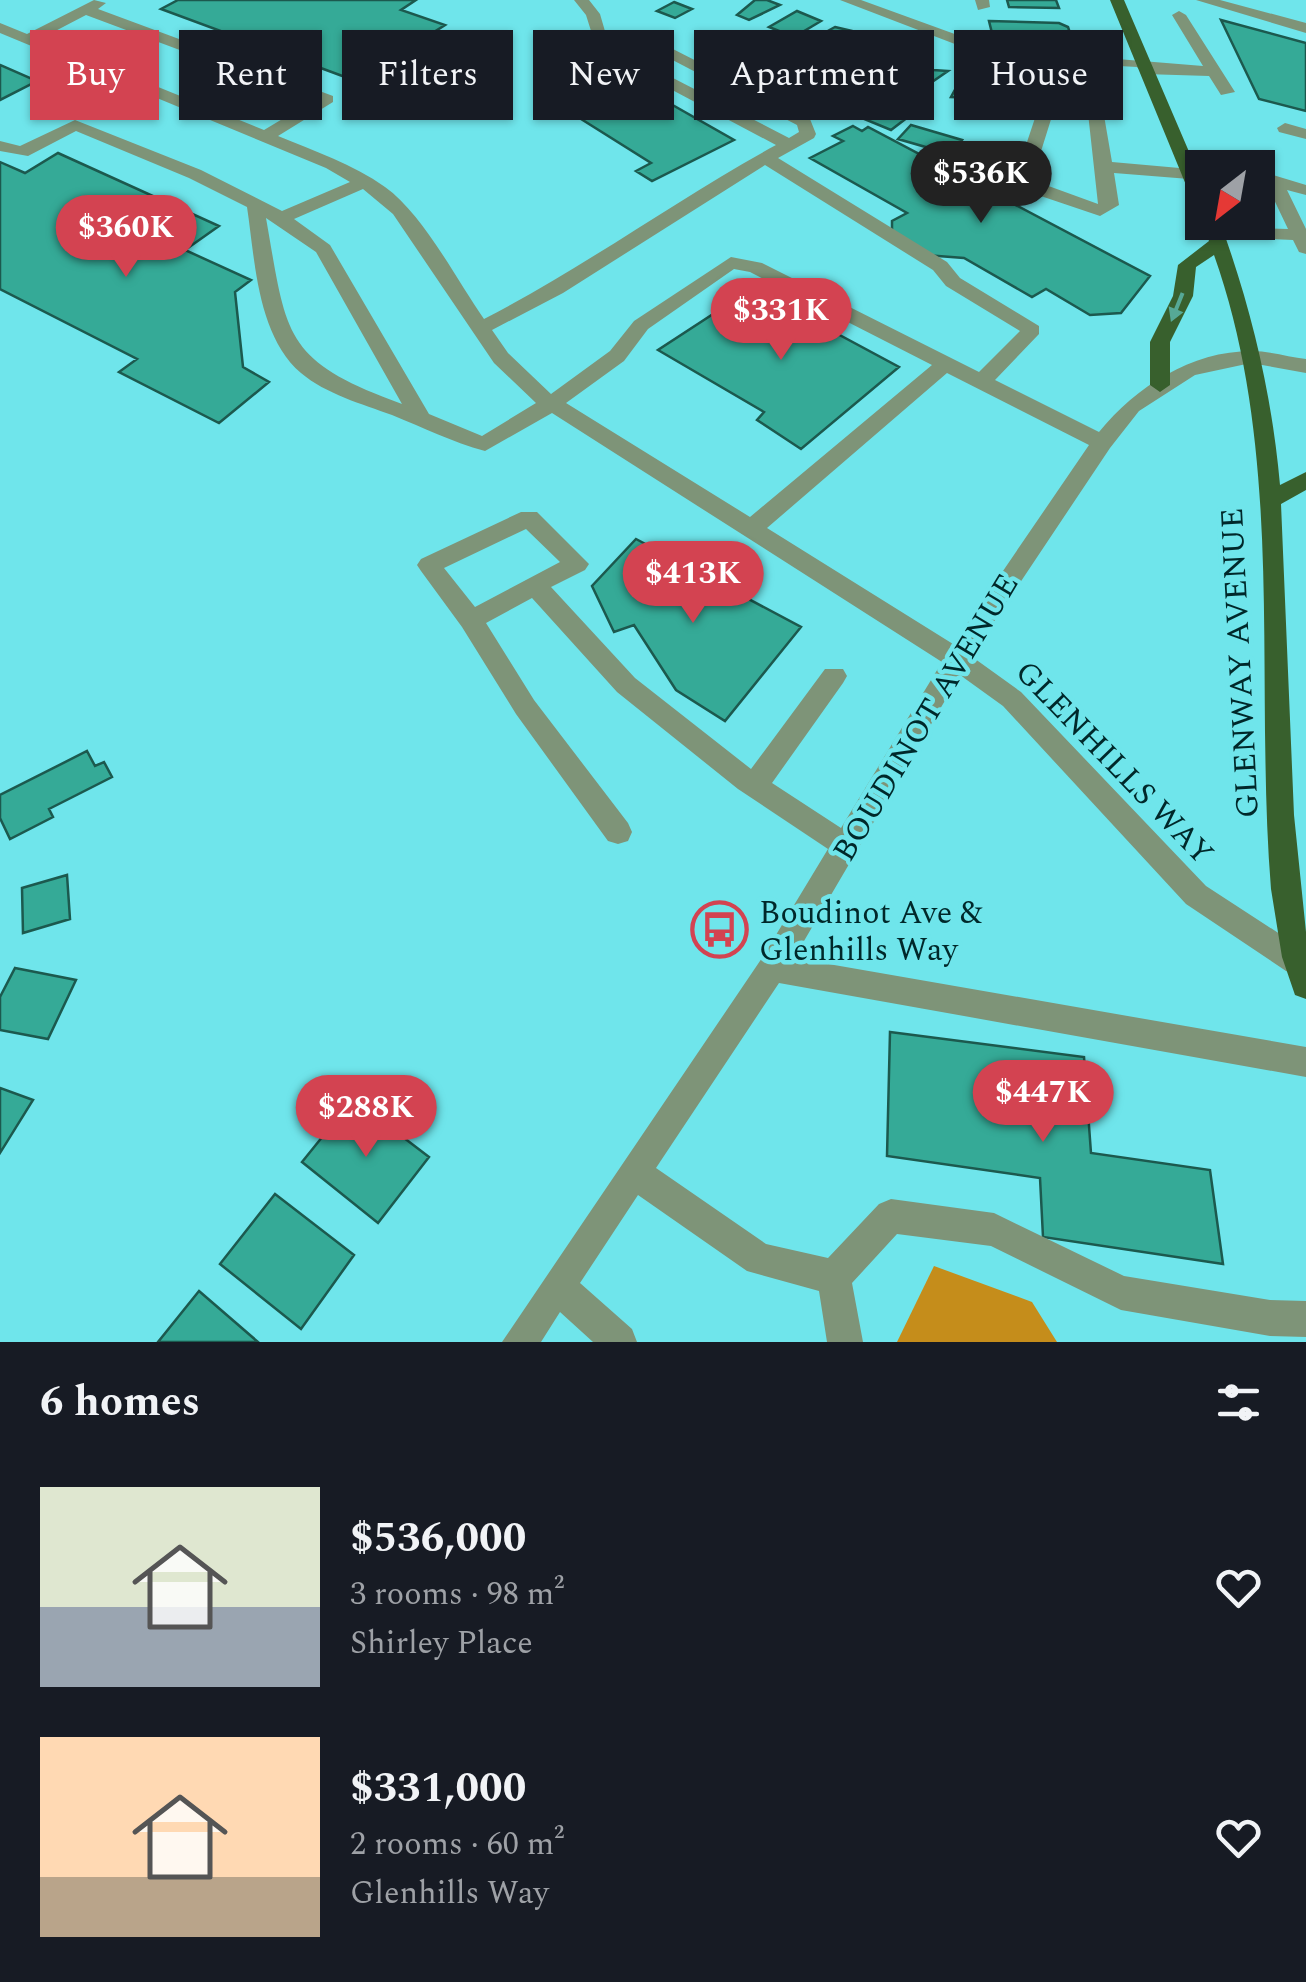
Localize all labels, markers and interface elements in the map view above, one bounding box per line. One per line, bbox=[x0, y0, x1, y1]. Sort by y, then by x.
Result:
chip: Buy bbox=[30, 30, 159, 120]
chip: Rent bbox=[179, 30, 322, 120]
chip: Filters bbox=[342, 30, 513, 120]
chip: New bbox=[533, 30, 674, 120]
chip: Apartment bbox=[694, 30, 934, 120]
chip: House bbox=[954, 30, 1123, 120]
pin: $536K bbox=[911, 141, 1051, 226]
text: $536K bbox=[933, 149, 1029, 198]
north arrow bbox=[1185, 150, 1275, 240]
map controls bbox=[1185, 150, 1275, 240]
pin: $360K bbox=[56, 195, 196, 280]
text: $360K bbox=[78, 203, 174, 252]
pin: $331K bbox=[711, 278, 851, 363]
text: $331K bbox=[733, 286, 829, 335]
one-way arrow bbox=[1169, 292, 1185, 322]
street label: GLENWAY AVENUE bbox=[1208, 506, 1273, 819]
pin: $413K bbox=[623, 541, 763, 626]
text: $413K bbox=[645, 549, 741, 598]
street label: BOUDINOT AVENUE bbox=[821, 564, 1032, 871]
street label: GLENHILLS WAY bbox=[1003, 649, 1225, 877]
place label: Boudinot Ave & Glenhills Way bbox=[759, 889, 983, 975]
bus stop icon: Boudinot Ave & Glenhills Way bbox=[690, 900, 750, 960]
pin: $447K bbox=[973, 1060, 1113, 1145]
text: $447K bbox=[995, 1068, 1091, 1117]
pin: $288K bbox=[296, 1075, 436, 1160]
text: $288K bbox=[318, 1083, 414, 1132]
text: 6 homes bbox=[40, 1371, 200, 1434]
icon: filters bbox=[1211, 1375, 1266, 1430]
text: $536,000 bbox=[350, 1507, 526, 1570]
icon: home bbox=[120, 1527, 240, 1647]
icon: heart bbox=[1211, 1560, 1266, 1615]
text: 3 rooms · 98 m² bbox=[350, 1570, 564, 1619]
text: Shirley Place bbox=[350, 1619, 533, 1668]
text: $331,000 bbox=[350, 1757, 526, 1820]
icon: home bbox=[120, 1777, 240, 1897]
icon: heart bbox=[1211, 1810, 1266, 1865]
text: 2 rooms · 60 m² bbox=[350, 1820, 564, 1869]
text: Glenhills Way bbox=[350, 1869, 549, 1918]

